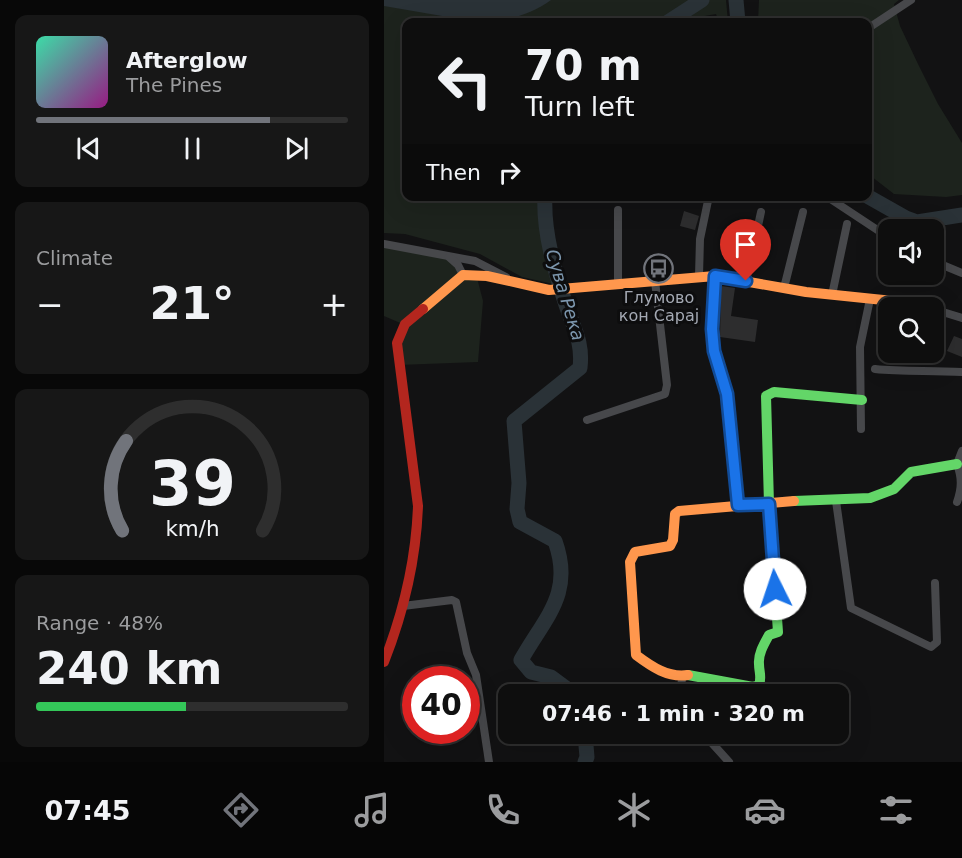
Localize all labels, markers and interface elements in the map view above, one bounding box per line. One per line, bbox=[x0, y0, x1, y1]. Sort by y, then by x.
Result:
text: 70 m bbox=[525, 41, 642, 90]
icon: left bbox=[426, 42, 504, 120]
text: Afterglow bbox=[126, 48, 248, 73]
text: The Pines bbox=[126, 73, 222, 97]
text: Turn left bbox=[525, 91, 635, 122]
icon: previous bbox=[72, 132, 105, 165]
icon: pause bbox=[176, 132, 209, 165]
icon: next bbox=[280, 132, 313, 165]
icon: right bbox=[493, 156, 526, 189]
text: Then bbox=[426, 160, 481, 185]
pin bbox=[720, 219, 771, 281]
map controls bbox=[878, 219, 944, 363]
button: sound bbox=[878, 219, 944, 285]
icon: arrive bbox=[729, 228, 762, 261]
text: Climate bbox=[36, 246, 113, 270]
water label: Сува Река bbox=[542, 247, 589, 343]
bus stop icon: Глумово кон Сарај bbox=[643, 253, 675, 285]
text: 21° bbox=[149, 277, 235, 330]
text: − bbox=[36, 285, 64, 324]
text: + bbox=[320, 285, 348, 324]
place label: Глумово кон Сарај bbox=[619, 288, 699, 325]
button: search bbox=[878, 297, 944, 363]
text: 39 bbox=[149, 448, 235, 521]
text: km/h bbox=[165, 517, 219, 542]
position arrow bbox=[743, 557, 807, 621]
text: Range · 48% bbox=[36, 611, 163, 635]
text: 240 km bbox=[36, 642, 222, 695]
speed limit sign: 40 bbox=[402, 666, 480, 744]
text: 07:46 · 1 min · 320 m bbox=[542, 701, 805, 726]
icon: directions bbox=[220, 789, 262, 831]
icon: music bbox=[351, 789, 393, 831]
icon: phone bbox=[482, 789, 524, 831]
icon: climate bbox=[613, 789, 655, 831]
icon: car bbox=[744, 789, 786, 831]
icon: filters bbox=[875, 789, 917, 831]
text: 07:45 bbox=[45, 795, 131, 826]

